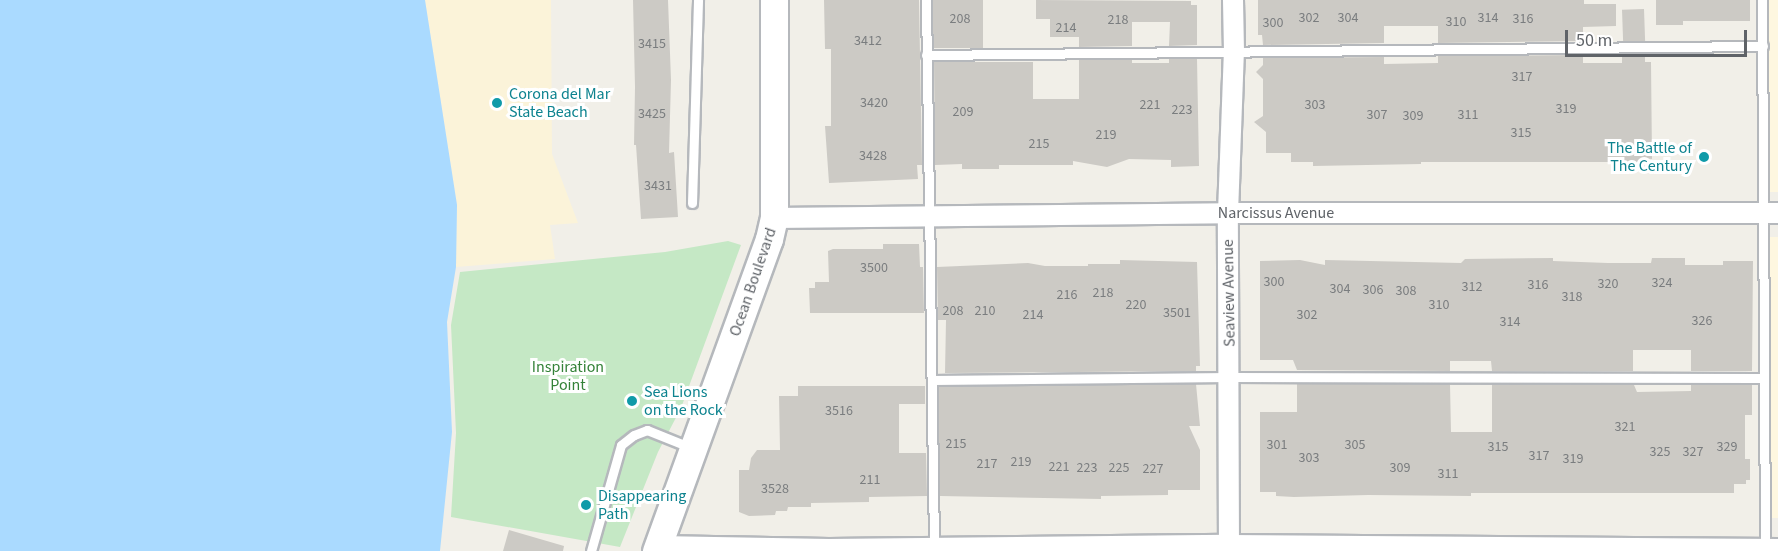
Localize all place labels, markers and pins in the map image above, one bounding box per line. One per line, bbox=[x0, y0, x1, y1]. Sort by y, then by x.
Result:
place label: Corona del Mar State Beach bbox=[509, 84, 610, 122]
marker: Corona del Mar State Beach bbox=[490, 96, 504, 110]
place label: The Battle of The Century bbox=[1607, 138, 1692, 176]
marker: The Battle of The Century bbox=[1697, 150, 1711, 164]
place label: Sea Lions on the Rock bbox=[644, 382, 723, 420]
marker: Sea Lions on the Rock bbox=[625, 394, 639, 408]
place label: Disappearing Path bbox=[598, 486, 686, 524]
marker: Disappearing Path bbox=[579, 498, 593, 512]

